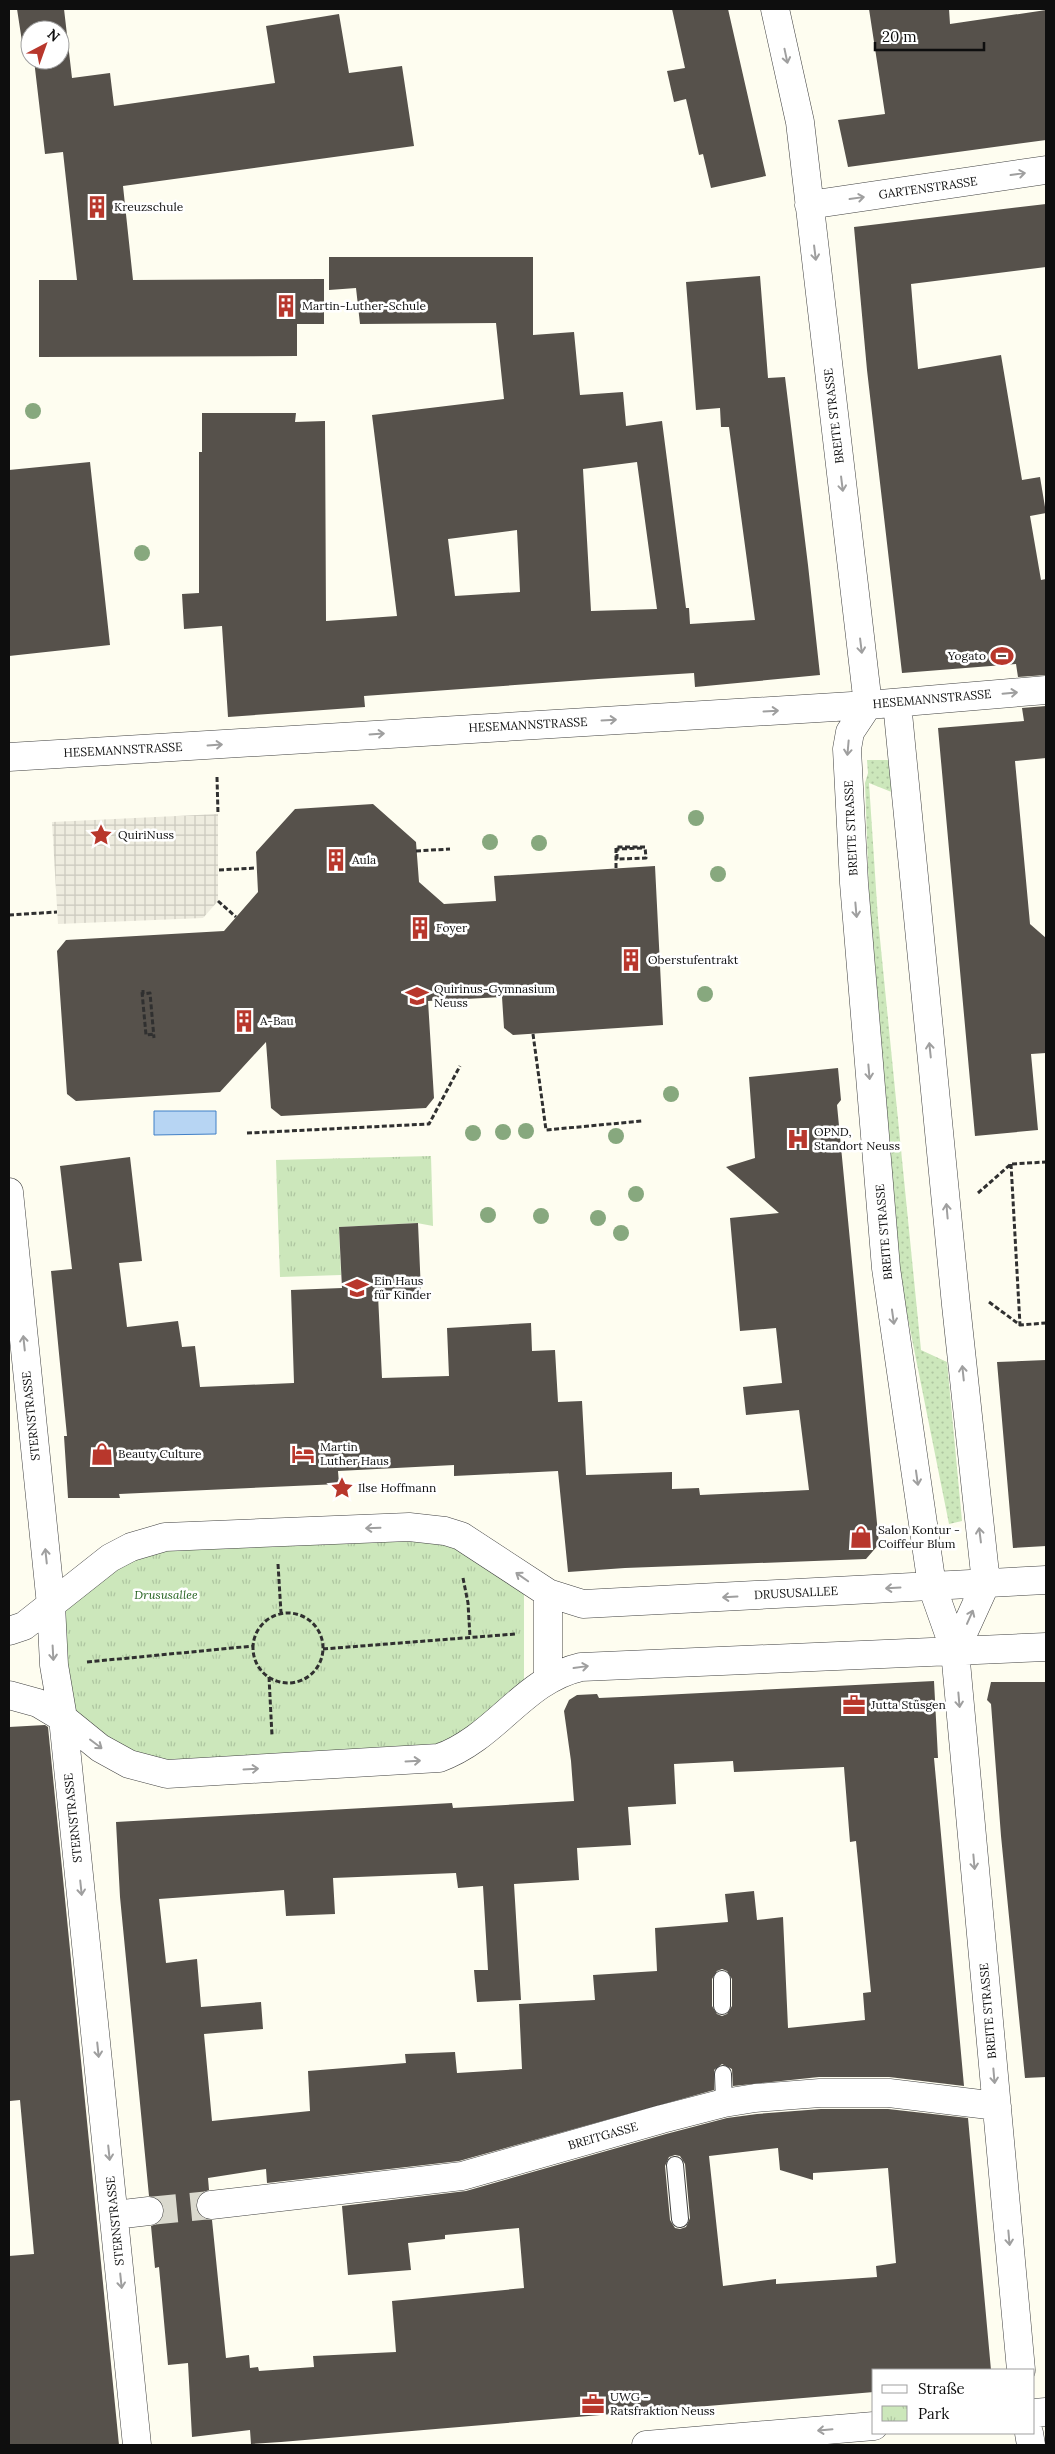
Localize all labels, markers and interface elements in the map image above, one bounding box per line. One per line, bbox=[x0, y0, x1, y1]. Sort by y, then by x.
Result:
north arrow bbox=[20, 20, 70, 70]
scale bar bbox=[875, 20, 984, 52]
text: N bbox=[44, 25, 64, 46]
text: 20 m bbox=[882, 27, 917, 46]
one-way arrow bbox=[781, 48, 791, 64]
one-way arrow bbox=[1010, 169, 1026, 179]
street label: GARTENSTRASSE bbox=[878, 173, 978, 202]
one-way arrow bbox=[849, 193, 865, 203]
building icon: Kreuzschule bbox=[84, 194, 110, 220]
place label: Kreuzschule bbox=[114, 199, 184, 214]
one-way arrow bbox=[810, 245, 820, 261]
building icon: Martin-Luther-Schule bbox=[273, 293, 299, 319]
place label: Martin-Luther-Schule bbox=[302, 298, 427, 313]
street label: BREITE STRASSE bbox=[820, 368, 847, 465]
one-way arrow bbox=[837, 476, 847, 492]
one-way arrow bbox=[856, 637, 866, 653]
sports icon: Yogato bbox=[989, 643, 1015, 669]
place label: Yogato bbox=[947, 648, 986, 663]
street label: HESEMANNSTRASSE bbox=[872, 686, 992, 711]
one-way arrow bbox=[1002, 688, 1018, 698]
one-way arrow bbox=[763, 706, 779, 715]
street label: HESEMANNSTRASSE bbox=[468, 714, 588, 735]
one-way arrow bbox=[601, 716, 617, 725]
one-way arrow bbox=[369, 730, 385, 739]
street label: HESEMANNSTRASSE bbox=[63, 739, 183, 760]
one-way arrow bbox=[206, 740, 222, 749]
one-way arrow bbox=[843, 740, 852, 756]
street label: BREITE STRASSE bbox=[841, 780, 860, 876]
place icon: QuiriNuss bbox=[88, 822, 114, 848]
place label: QuiriNuss bbox=[118, 827, 174, 842]
building icon: Aula bbox=[323, 847, 349, 873]
place label: Aula bbox=[351, 852, 376, 867]
one-way arrow bbox=[851, 902, 860, 918]
building icon: Foyer bbox=[407, 915, 433, 941]
place label: Foyer bbox=[436, 920, 468, 935]
building icon: Oberstufentrakt bbox=[618, 947, 644, 973]
place label: Oberstufentrakt bbox=[648, 952, 739, 967]
place label: Quirinus-Gymnasium Neuss bbox=[434, 981, 555, 1010]
school or university icon: Quirinus-Gymnasium Neuss bbox=[404, 983, 430, 1009]
building icon: A-Bau bbox=[231, 1008, 257, 1034]
place label: A-Bau bbox=[259, 1013, 294, 1028]
one-way arrow bbox=[925, 1042, 935, 1058]
one-way arrow bbox=[865, 1064, 874, 1080]
place label: OPND, Standort Neuss bbox=[814, 1124, 900, 1153]
hospital icon: OPND, Standort Neuss bbox=[785, 1126, 811, 1152]
street label: BREITE STRASSE bbox=[872, 1184, 895, 1280]
one-way arrow bbox=[942, 1204, 952, 1220]
place label: Ein Haus für Kinder bbox=[374, 1273, 432, 1302]
school or university icon: Ein Haus für Kinder bbox=[344, 1275, 370, 1301]
one-way arrow bbox=[888, 1308, 898, 1324]
one-way arrow bbox=[19, 1335, 29, 1351]
one-way arrow bbox=[958, 1366, 968, 1382]
street label: STERNSTRASSE bbox=[18, 1371, 43, 1462]
place label: Martin Luther Haus bbox=[320, 1439, 389, 1468]
shop icon: Beauty Culture bbox=[89, 1441, 115, 1467]
hotel icon: Martin Luther Haus bbox=[290, 1441, 316, 1467]
place label: Beauty Culture bbox=[118, 1446, 202, 1461]
one-way arrow bbox=[912, 1469, 922, 1485]
place icon: Ilse Hoffmann bbox=[329, 1475, 355, 1501]
place label: Ilse Hoffmann bbox=[358, 1480, 436, 1495]
place label: Salon Kontur - Coiffeur Blum bbox=[878, 1522, 960, 1551]
one-way arrow bbox=[366, 1523, 382, 1533]
shop icon: Salon Kontur - Coiffeur Blum bbox=[848, 1524, 874, 1550]
one-way arrow bbox=[975, 1527, 985, 1543]
one-way arrow bbox=[41, 1548, 51, 1564]
one-way arrow bbox=[515, 1572, 529, 1582]
street label: DRUSUSALLEE bbox=[754, 1583, 838, 1602]
one-way arrow bbox=[885, 1584, 901, 1593]
park label: Drususallee bbox=[134, 1587, 198, 1602]
one-way arrow bbox=[723, 1592, 739, 1601]
one-way arrow bbox=[966, 1610, 976, 1625]
one-way arrow bbox=[49, 1645, 58, 1661]
one-way arrow bbox=[573, 1662, 589, 1672]
office icon: Jutta Stüsgen bbox=[841, 1692, 867, 1718]
one-way arrow bbox=[954, 1692, 964, 1708]
place label: Jutta Stüsgen bbox=[870, 1697, 946, 1712]
one-way arrow bbox=[89, 1738, 102, 1749]
one-way arrow bbox=[405, 1757, 421, 1766]
one-way arrow bbox=[243, 1765, 259, 1774]
street label: STERNSTRASSE bbox=[60, 1773, 85, 1864]
one-way arrow bbox=[969, 1854, 979, 1870]
one-way arrow bbox=[76, 1880, 86, 1896]
street label: BREITE STRASSE bbox=[976, 1963, 999, 2059]
one-way arrow bbox=[93, 2042, 103, 2058]
one-way arrow bbox=[989, 2068, 999, 2084]
street label: BREITGASSE bbox=[566, 2118, 639, 2153]
one-way arrow bbox=[104, 2145, 114, 2161]
street label: STERNSTRASSE bbox=[102, 2176, 127, 2267]
one-way arrow bbox=[1004, 2229, 1013, 2245]
one-way arrow bbox=[116, 2273, 126, 2289]
legend bbox=[872, 2369, 1035, 2434]
text: Straße bbox=[918, 2379, 965, 2398]
place label: UWG - Ratsfraktion Neuss bbox=[610, 2389, 715, 2418]
office icon: UWG - Ratsfraktion Neuss bbox=[580, 2391, 606, 2417]
text: Park bbox=[918, 2404, 949, 2423]
one-way arrow bbox=[817, 2426, 833, 2435]

